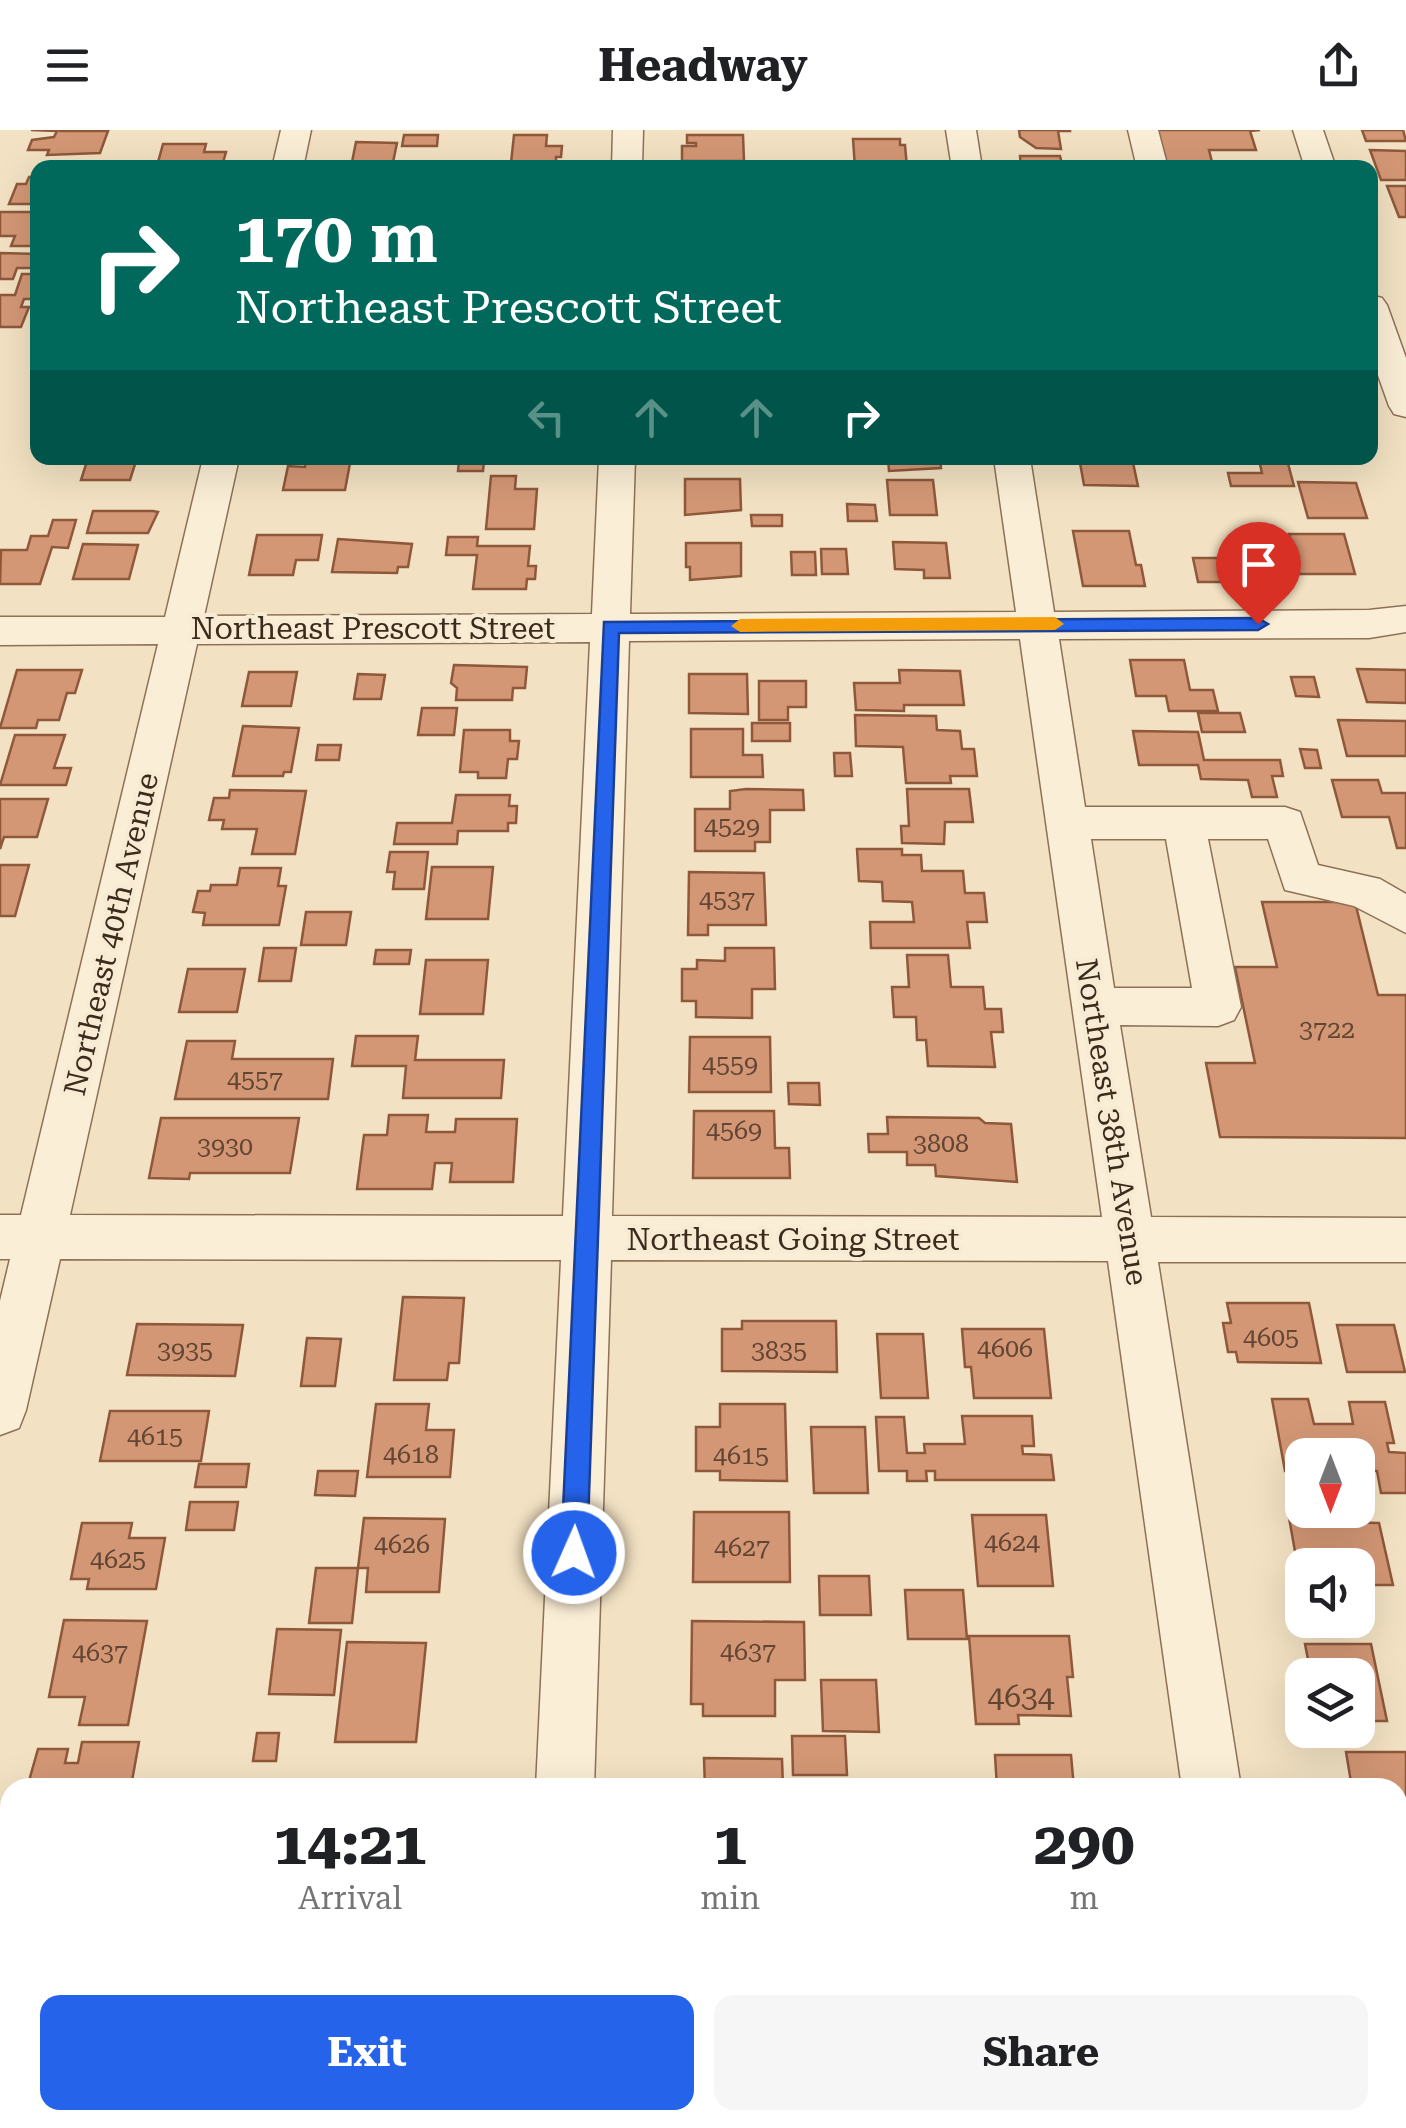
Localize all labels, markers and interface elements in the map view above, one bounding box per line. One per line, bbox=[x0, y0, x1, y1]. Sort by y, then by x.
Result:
icon: menu bbox=[40, 38, 95, 93]
icon: share bbox=[1311, 38, 1366, 93]
text: Headway bbox=[598, 39, 808, 92]
text: 170 m bbox=[235, 197, 438, 279]
icon: right bbox=[70, 200, 200, 330]
text: Northeast Prescott Street bbox=[235, 281, 782, 334]
icon: left bbox=[519, 390, 574, 445]
icon: ahead bbox=[624, 390, 679, 445]
icon: ahead bbox=[729, 390, 784, 445]
icon: right bbox=[834, 390, 889, 445]
pin bbox=[1216, 522, 1301, 625]
icon: arrive bbox=[1231, 537, 1286, 592]
street label: Northeast Prescott Street bbox=[191, 611, 555, 646]
street label: Northeast 40th Avenue bbox=[57, 769, 165, 1099]
house number: 4529 bbox=[704, 812, 760, 841]
house number: 4537 bbox=[699, 885, 755, 914]
street label: Northeast 38th Avenue bbox=[1069, 956, 1155, 1288]
house number: 3722 bbox=[1299, 1015, 1355, 1044]
house number: 4559 bbox=[702, 1050, 758, 1079]
house number: 4557 bbox=[227, 1065, 283, 1094]
house number: 4569 bbox=[706, 1116, 762, 1145]
house number: 3808 bbox=[913, 1129, 969, 1158]
house number: 3930 bbox=[197, 1132, 253, 1161]
street label: Northeast Going Street bbox=[626, 1222, 960, 1257]
house number: 4605 bbox=[1243, 1323, 1299, 1352]
house number: 4606 bbox=[977, 1334, 1033, 1363]
house number: 3935 bbox=[157, 1336, 213, 1365]
house number: 3835 bbox=[751, 1336, 807, 1365]
house number: 4615 bbox=[127, 1422, 183, 1451]
north arrow bbox=[1285, 1438, 1375, 1528]
map controls bbox=[1285, 1438, 1375, 1748]
house number: 4618 bbox=[383, 1440, 439, 1469]
house number: 4615 bbox=[713, 1441, 769, 1470]
position arrow bbox=[522, 1501, 626, 1605]
house number: 4624 bbox=[984, 1528, 1040, 1557]
house number: 4626 bbox=[374, 1530, 430, 1559]
house number: 4627 bbox=[714, 1533, 770, 1562]
house number: 4625 bbox=[90, 1545, 146, 1574]
button: sound bbox=[1285, 1548, 1375, 1638]
house number: 4637 bbox=[720, 1637, 776, 1666]
house number: 4637 bbox=[72, 1638, 128, 1667]
button: layers bbox=[1285, 1658, 1375, 1748]
house number: 4634 bbox=[987, 1679, 1055, 1714]
text: 14:21 bbox=[273, 1808, 427, 1879]
text: 1 bbox=[713, 1808, 747, 1879]
text: 290 bbox=[1034, 1808, 1135, 1879]
text: Arrival bbox=[298, 1879, 402, 1917]
text: min bbox=[700, 1879, 760, 1917]
text: m bbox=[1070, 1879, 1099, 1917]
button: Exit bbox=[40, 1995, 694, 2110]
button: Share bbox=[714, 1995, 1368, 2110]

